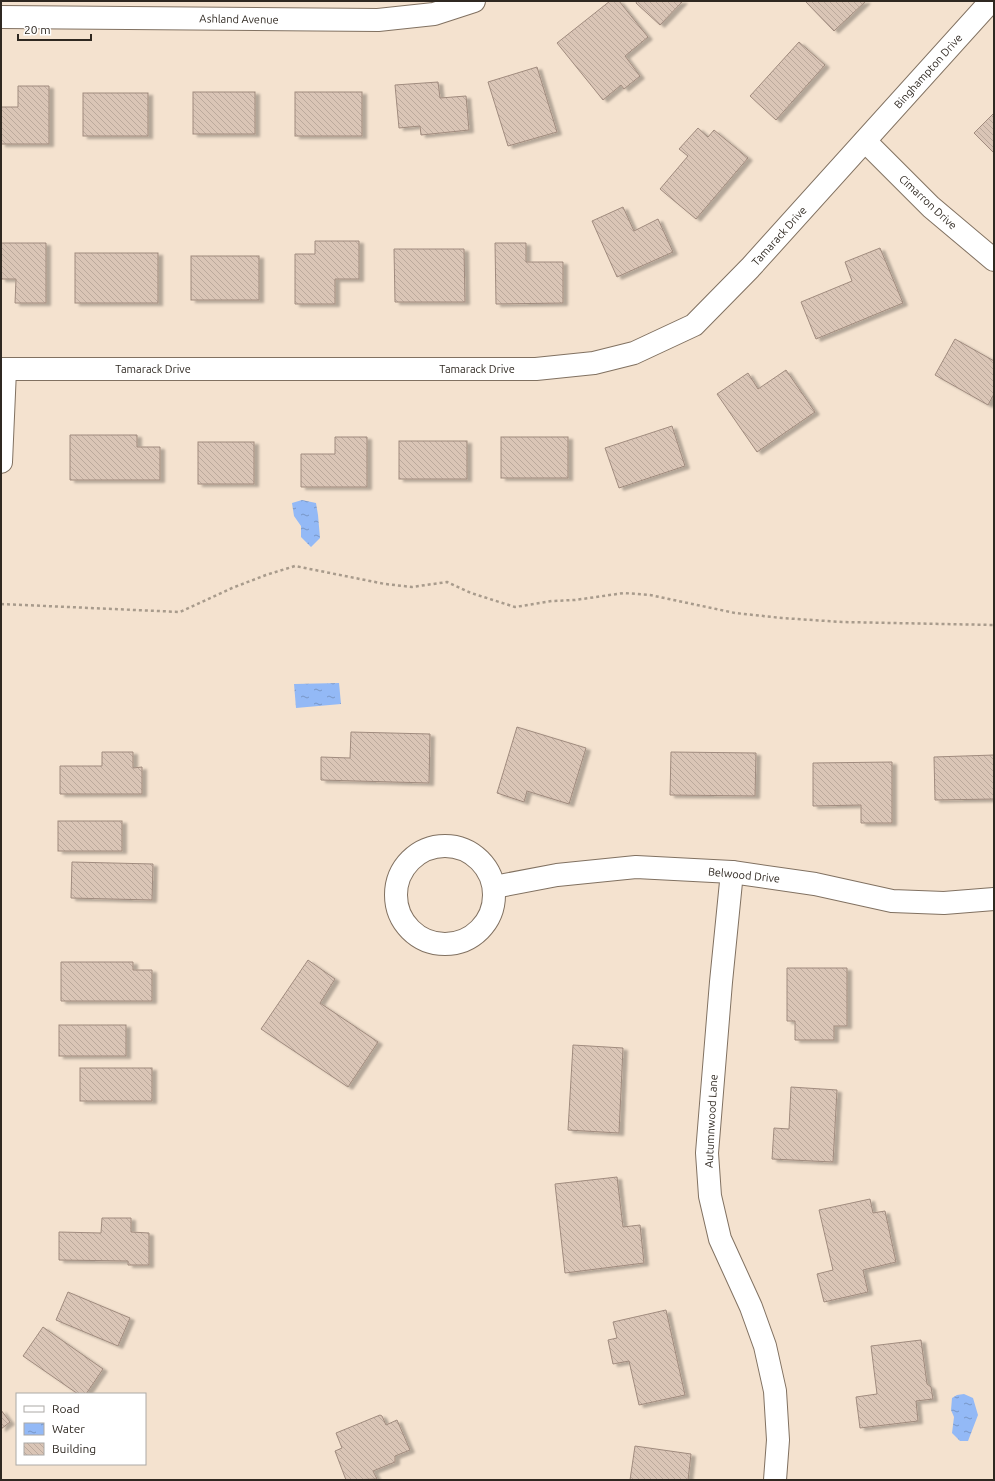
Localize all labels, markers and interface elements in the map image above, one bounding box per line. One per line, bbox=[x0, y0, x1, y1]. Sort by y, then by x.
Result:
street label: Ashland Avenue bbox=[199, 12, 279, 26]
scale bar bbox=[18, 16, 91, 42]
text: 20 m bbox=[24, 23, 51, 36]
street label: Binghampton Drive bbox=[892, 31, 964, 111]
street label: Cimarron Drive bbox=[897, 172, 959, 232]
street label: Tamarack Drive bbox=[749, 204, 809, 268]
street label: Tamarack Drive bbox=[115, 363, 191, 375]
street label: Tamarack Drive bbox=[439, 363, 515, 375]
street label: Belwood Drive bbox=[707, 865, 781, 885]
street label: Autumnwood Lane bbox=[703, 1074, 719, 1168]
legend bbox=[16, 1393, 146, 1465]
text: Road bbox=[52, 1402, 80, 1415]
text: Water bbox=[52, 1422, 85, 1435]
text: Building bbox=[52, 1442, 96, 1455]

